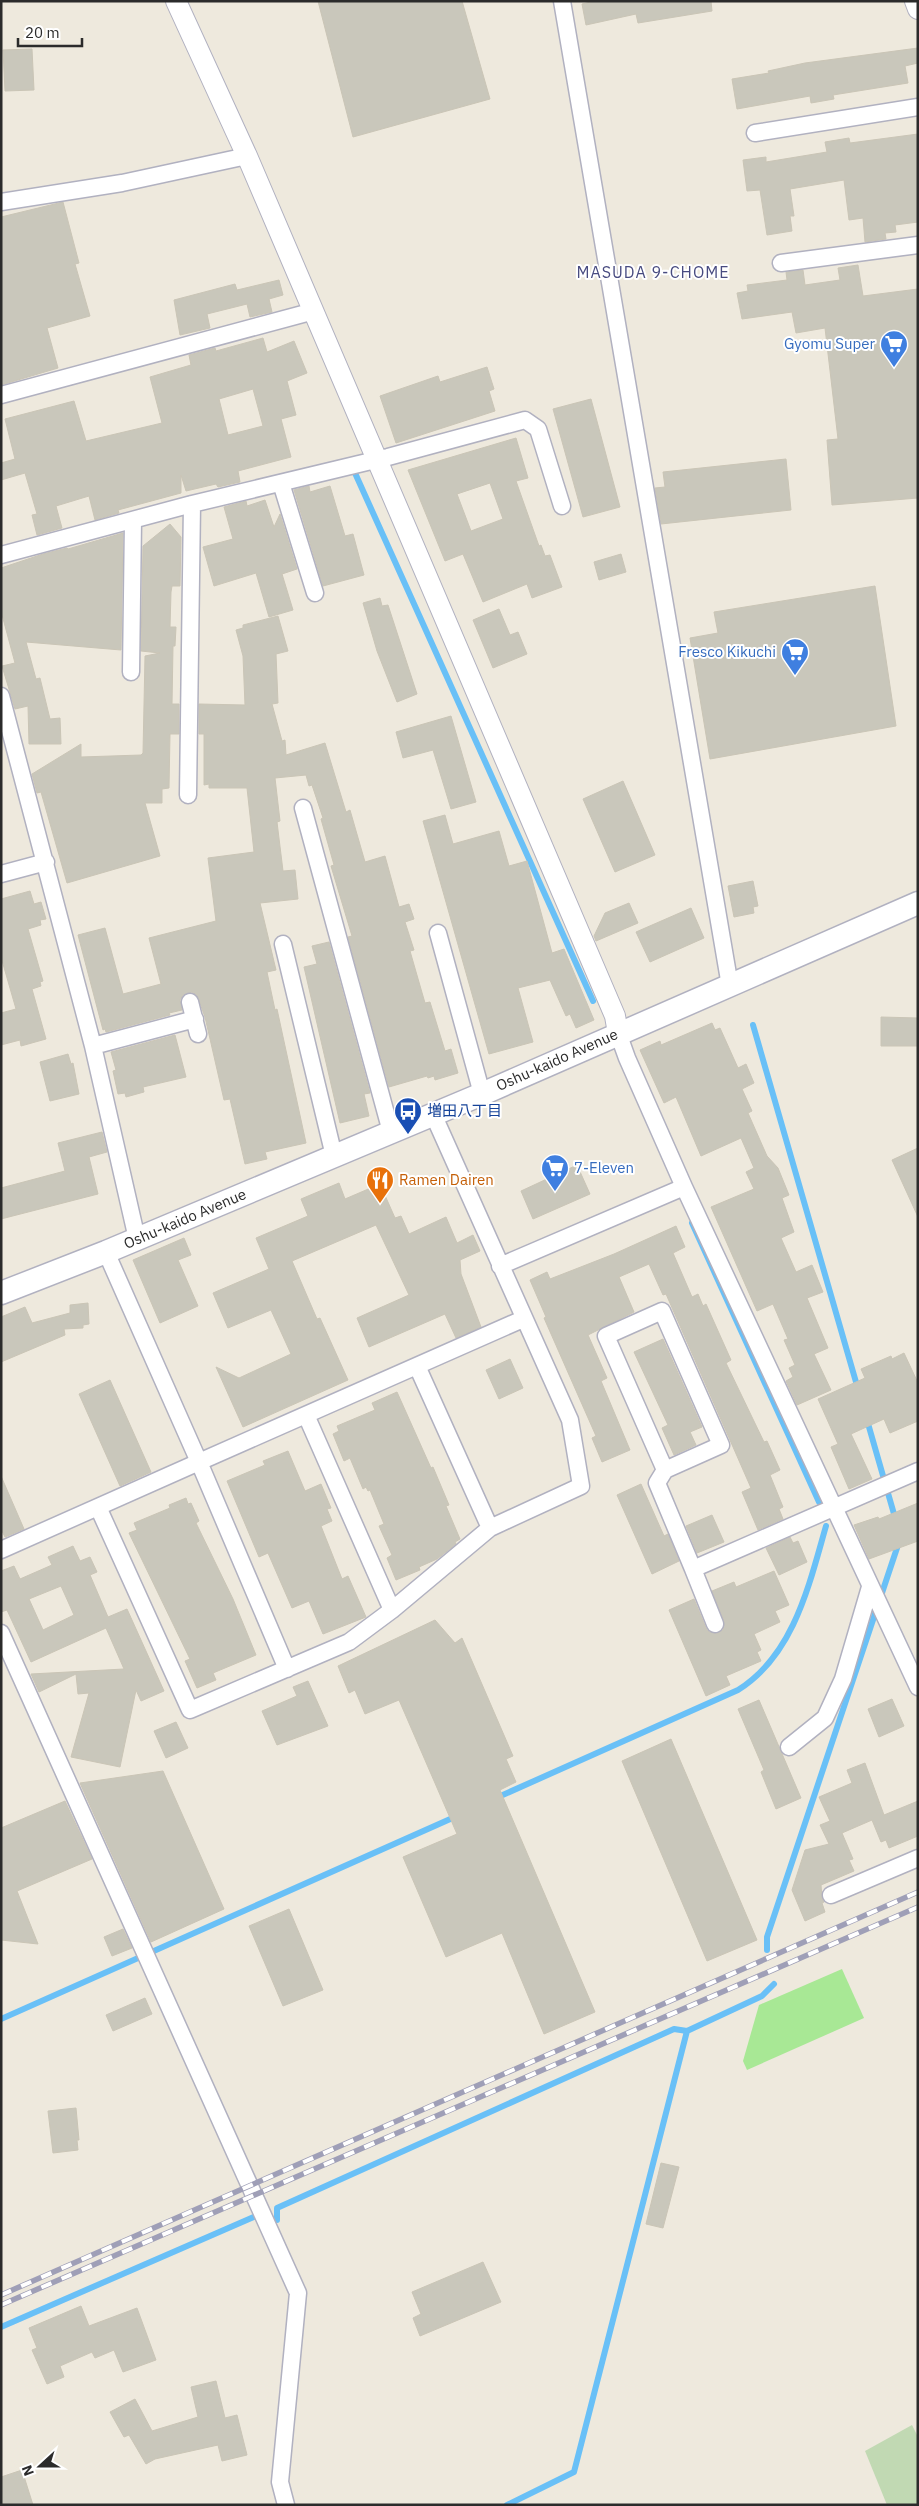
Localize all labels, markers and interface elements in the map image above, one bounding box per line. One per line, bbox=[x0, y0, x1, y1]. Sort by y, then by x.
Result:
scale bar bbox=[18, 15, 81, 47]
text: 20 m bbox=[25, 23, 60, 42]
district label: MASUDA 9-CHOME bbox=[576, 262, 730, 282]
supermarket icon: Gyomu Super bbox=[879, 329, 909, 368]
place label: Gyomu Super bbox=[784, 334, 875, 353]
supermarket icon: Fresco Kikuchi bbox=[780, 637, 810, 676]
place label: Fresco Kikuchi bbox=[678, 642, 776, 661]
street label: Oshu-kaido Avenue bbox=[493, 1024, 621, 1095]
bus stop icon: 増田八丁目 bbox=[393, 1096, 423, 1135]
place label: 増田八丁目 bbox=[427, 1101, 502, 1120]
supermarket icon: 7-Eleven bbox=[540, 1153, 570, 1192]
place label: 7-Eleven bbox=[574, 1158, 634, 1177]
restaurant icon: Ramen Dairen bbox=[365, 1165, 395, 1204]
place label: Ramen Dairen bbox=[399, 1170, 494, 1189]
street label: Oshu-kaido Avenue bbox=[121, 1184, 249, 1253]
north arrow bbox=[15, 2441, 65, 2491]
text: N bbox=[18, 2463, 38, 2479]

